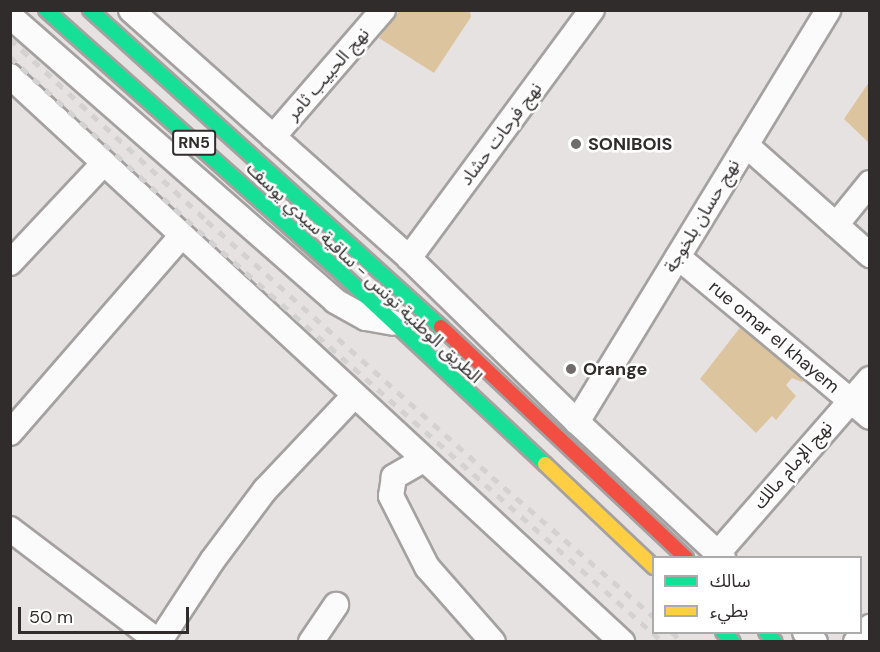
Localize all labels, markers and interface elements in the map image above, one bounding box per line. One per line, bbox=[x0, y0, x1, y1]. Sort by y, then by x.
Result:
street label: نهج الحبيب ثامر bbox=[282, 23, 374, 125]
street label: نهج فرحات حشاد bbox=[455, 78, 547, 190]
road number: RN5 bbox=[172, 130, 216, 156]
place label: SONIBOIS bbox=[588, 133, 672, 155]
marker: SONIBOIS bbox=[569, 137, 583, 151]
street label: نهج حسان بلخوجة bbox=[660, 155, 744, 277]
street label: الطريق الوطنية تونس - ساقية سيدي يوسف bbox=[242, 158, 486, 388]
street label: rue omar el khayem bbox=[704, 276, 844, 398]
place label: Orange bbox=[583, 358, 647, 380]
marker: Orange bbox=[564, 362, 578, 376]
street label: نهج الإمام مالك bbox=[749, 417, 837, 513]
legend bbox=[652, 556, 862, 634]
text: سالك bbox=[710, 569, 751, 593]
scale bar bbox=[21, 595, 192, 633]
text: بطيء bbox=[710, 599, 748, 623]
text: 50 m bbox=[29, 605, 73, 629]

